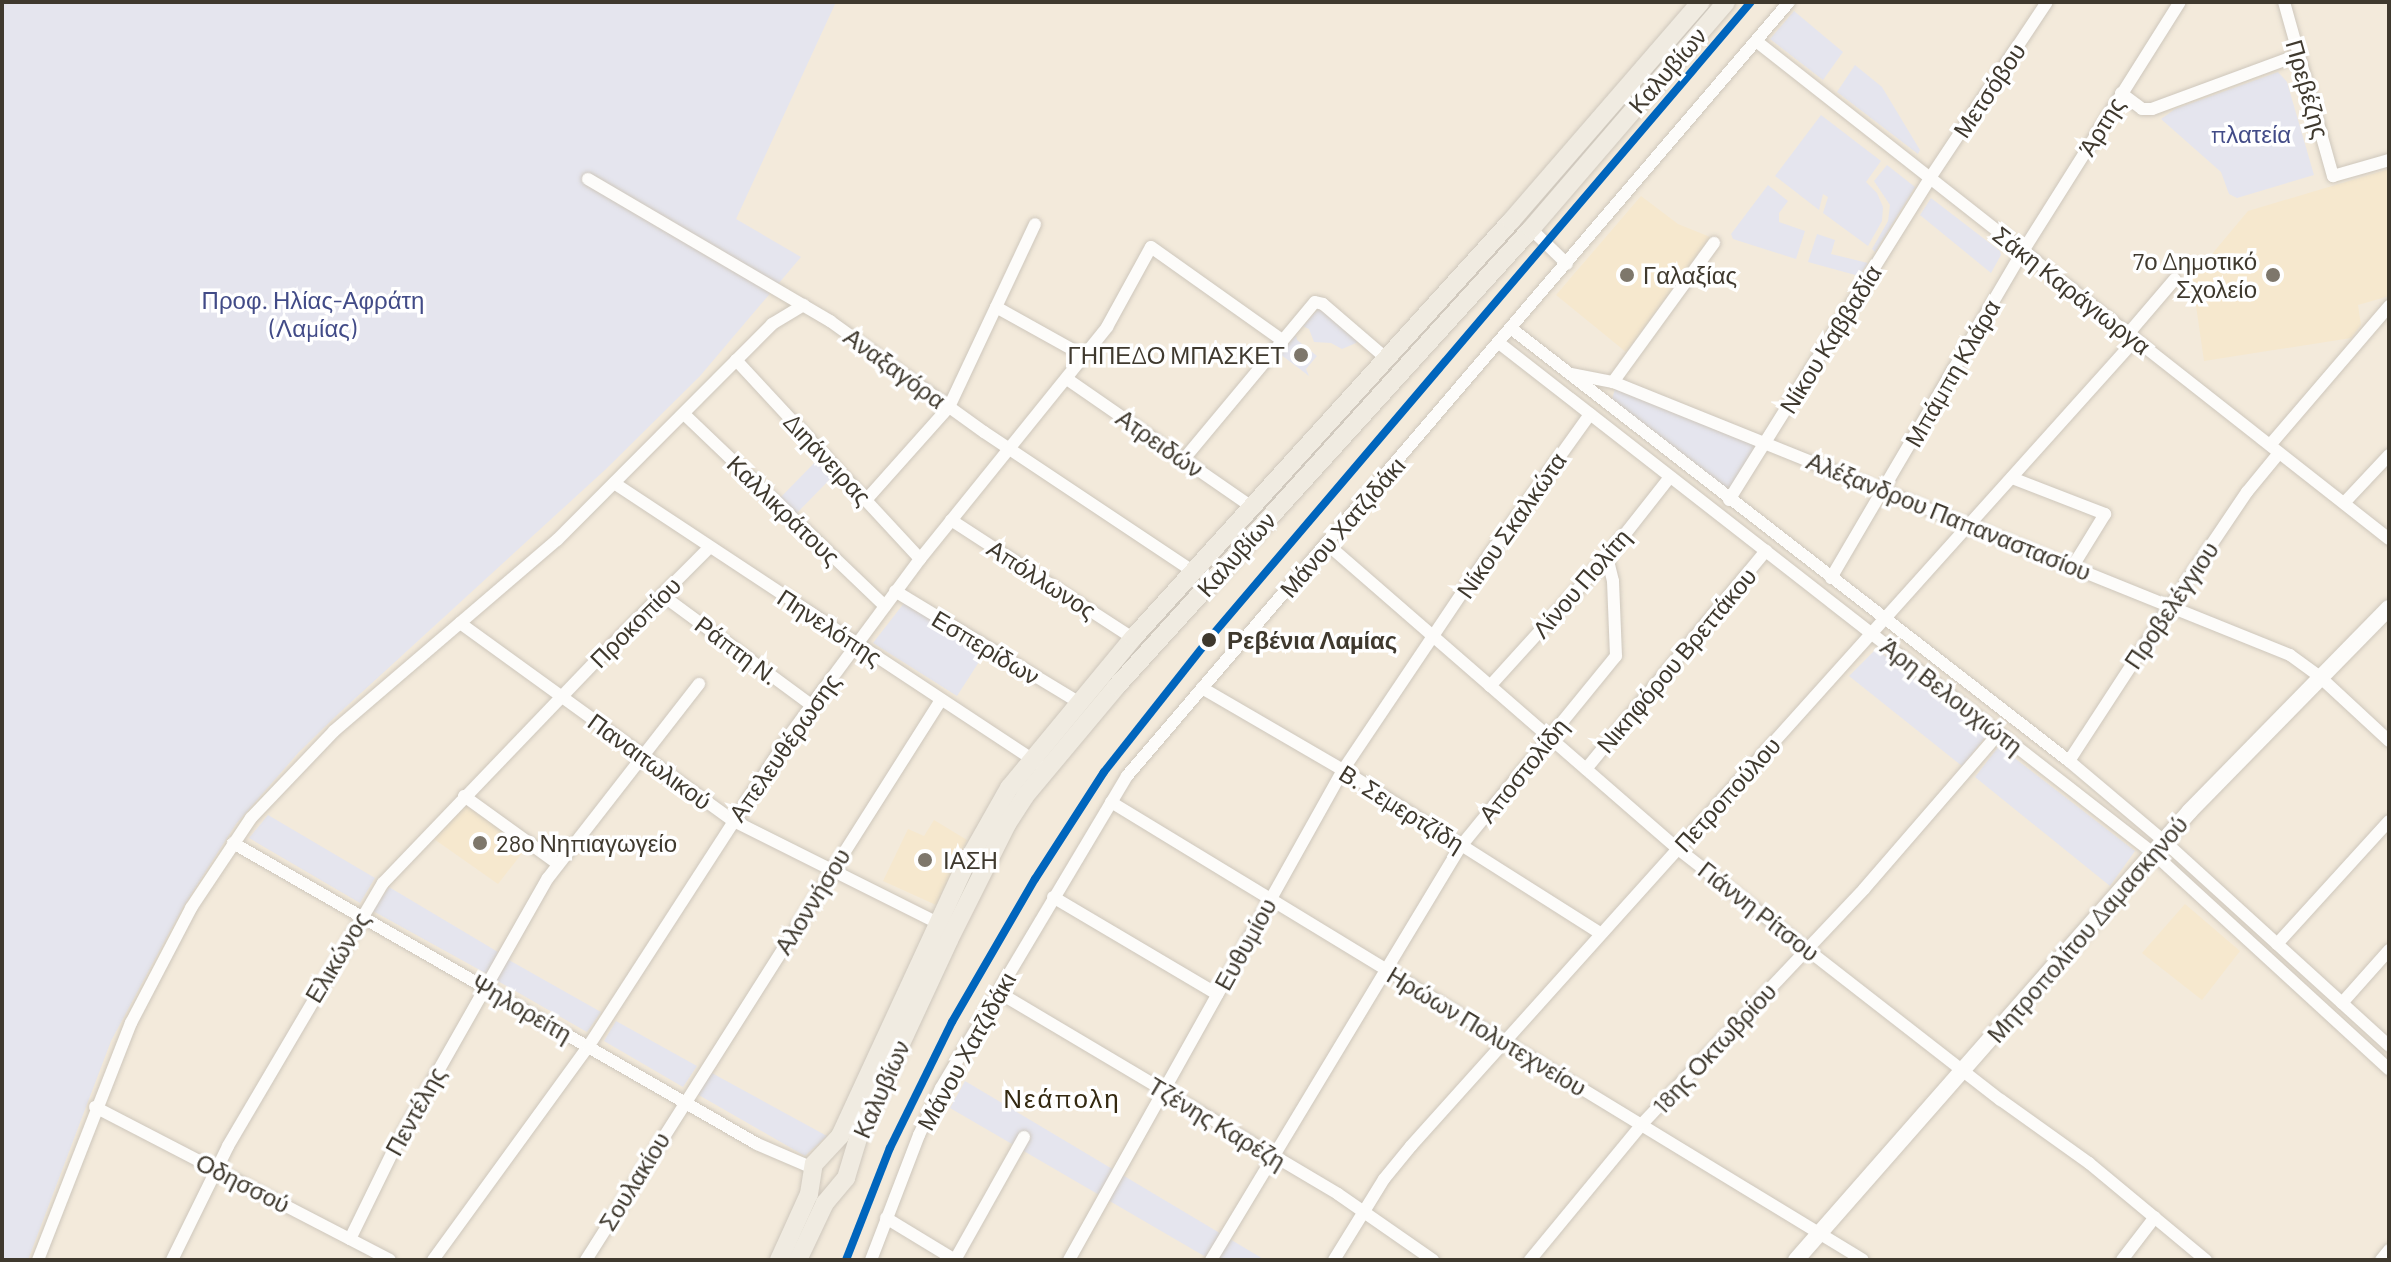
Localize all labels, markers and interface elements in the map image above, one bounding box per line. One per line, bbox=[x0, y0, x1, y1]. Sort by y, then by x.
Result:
street label: Καλυβίων bbox=[1622, 21, 1712, 119]
street label: Πρεβέζης bbox=[2280, 36, 2336, 142]
street label: Μετσόβου bbox=[1947, 37, 2031, 143]
street label: Άρτης bbox=[2072, 91, 2130, 161]
park label: πλατεία bbox=[2211, 120, 2291, 148]
street label: Σάκη Καράγιωργα bbox=[1988, 220, 2156, 360]
place label: 7ο Δημοτικό Σχολείο bbox=[2133, 247, 2257, 303]
street label: Νίκου Καββαδία bbox=[1773, 260, 1887, 418]
place label: Γαλαξίας bbox=[1643, 261, 1737, 289]
marker: Γαλαξίας bbox=[1618, 266, 1636, 284]
marker: 7ο Δημοτικό Σχολείο bbox=[2264, 266, 2282, 284]
park label: Προφ. Ηλίας-Αφράτη (Λαμίας) bbox=[202, 286, 424, 342]
street label: Μπάμπη Κλάρα bbox=[1898, 294, 2006, 452]
street label: Αναξαγόρα bbox=[839, 322, 951, 414]
place label: ΓΗΠΕΔΟ ΜΠΑΣΚΕΤ bbox=[1067, 341, 1285, 369]
marker: ΓΗΠΕΔΟ ΜΠΑΣΚΕΤ bbox=[1292, 346, 1310, 364]
street label: Ατρειδών bbox=[1111, 403, 1209, 483]
street label: Διηάνειρας bbox=[778, 407, 878, 511]
street label: Αλέξανδρου Παπαναστασίου bbox=[1803, 446, 2095, 586]
street label: Νίκου Σκαλκώτα bbox=[1450, 447, 1572, 603]
street label: Καλλικράτους bbox=[722, 449, 846, 571]
street label: Μάνου Χατζιδάκι bbox=[1273, 451, 1411, 603]
street label: Καλυβίων bbox=[1190, 506, 1282, 602]
street label: Λίνου Πολίτη bbox=[1526, 523, 1636, 643]
street label: Απόλλωνος bbox=[982, 533, 1102, 625]
street label: Προβελέγγιου bbox=[2118, 536, 2224, 674]
street label: Νικηφόρου Βρεττάκου bbox=[1590, 562, 1762, 758]
street label: Προκοπίου bbox=[584, 571, 686, 673]
street label: Πηνελόπης bbox=[772, 583, 888, 671]
street label: Εσπερίδων bbox=[927, 604, 1045, 690]
street label: Ράπτη Ν. bbox=[690, 609, 784, 691]
place label: Ρεβένια Λαμίας bbox=[1227, 626, 1397, 654]
marker: Ρεβένια Λαμίας bbox=[1198, 629, 1220, 651]
street label: Άρη Βελουχιώτη bbox=[1875, 632, 2029, 760]
street label: Απελευθέρωσης bbox=[722, 667, 846, 827]
street label: Παναιτωλικού bbox=[583, 707, 717, 815]
street label: Αποστολίδη bbox=[1472, 712, 1574, 828]
street label: Πετροπούλου bbox=[1668, 731, 1786, 857]
street label: Β. Σεμερτζίδη bbox=[1334, 758, 1470, 858]
street label: Μητροπολίτου Δαμασκηνού bbox=[1981, 810, 2193, 1048]
place label: 28ο Νηπιαγωγείο bbox=[496, 829, 677, 857]
marker: 28ο Νηπιαγωγείο bbox=[471, 834, 489, 852]
street label: Αλοννήσου bbox=[768, 843, 856, 959]
place label: ΙΑΣΗ bbox=[943, 846, 998, 874]
marker: ΙΑΣΗ bbox=[914, 849, 936, 871]
street label: Γιάννη Ρίτσου bbox=[1693, 855, 1825, 967]
street label: Ευθυμίου bbox=[1208, 893, 1282, 995]
street label: Ελικώνος bbox=[299, 906, 375, 1008]
street label: Ηρώων Πολυτεχνείου bbox=[1382, 960, 1592, 1102]
street label: Μάνου Χατζιδάκι bbox=[911, 967, 1021, 1135]
street label: Ψηλορείτη bbox=[467, 968, 577, 1048]
street label: 18ης Οκτωβρίου bbox=[1646, 977, 1782, 1119]
street label: Καλυβίων bbox=[847, 1036, 915, 1142]
street label: Πεντέλης bbox=[379, 1062, 451, 1160]
street label: Τζένης Καρέζη bbox=[1143, 1071, 1291, 1175]
district label: Νεάπολη bbox=[1003, 1082, 1121, 1114]
street label: Σουλακίου bbox=[592, 1126, 676, 1236]
street label: Οδησσού bbox=[191, 1147, 295, 1219]

